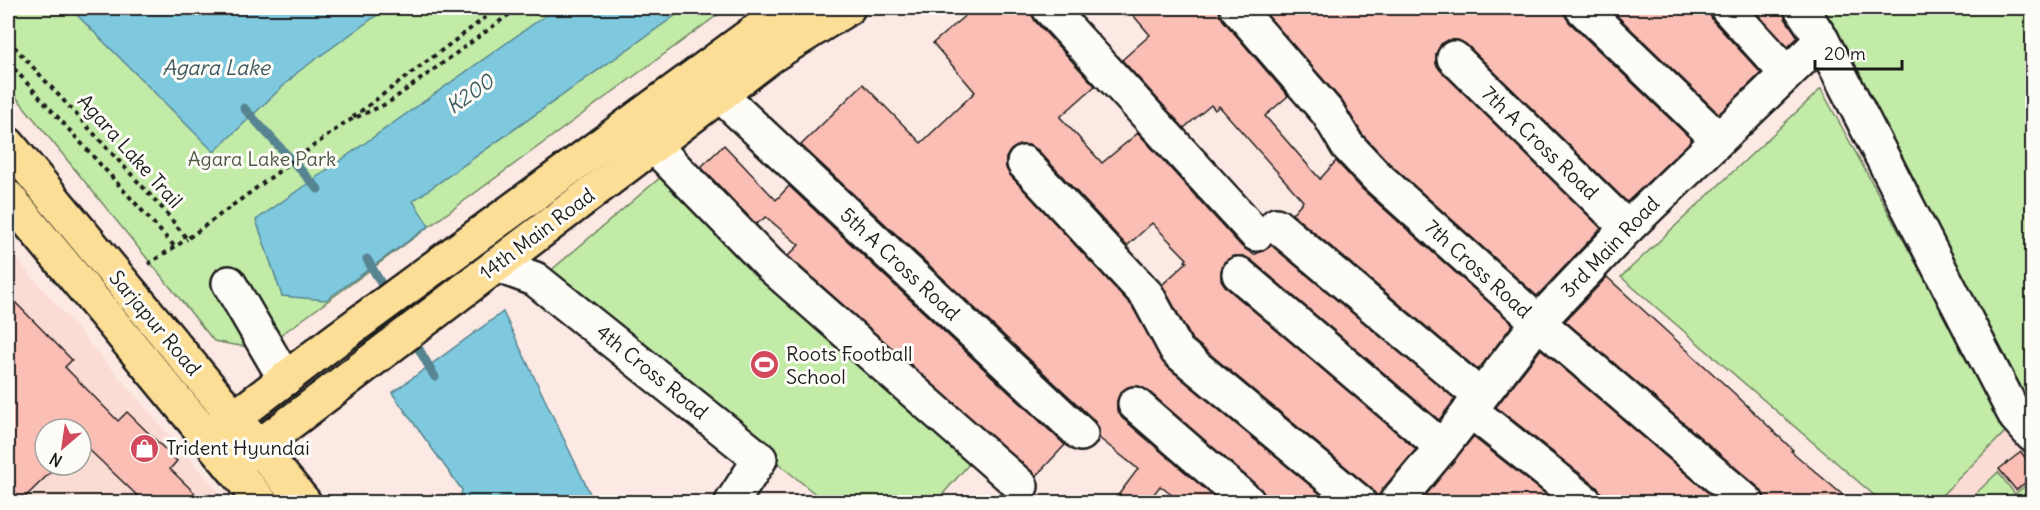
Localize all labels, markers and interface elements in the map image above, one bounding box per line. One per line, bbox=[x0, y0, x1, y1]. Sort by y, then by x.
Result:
scale bar bbox=[1815, 33, 1902, 71]
text: 20 m bbox=[1824, 42, 1866, 65]
water label: Agara Lake bbox=[162, 54, 271, 81]
water label: K200 bbox=[441, 66, 501, 120]
street label: 7th A Cross Road bbox=[1477, 81, 1604, 205]
street label: Agara Lake Trail bbox=[73, 89, 188, 213]
park label: Agara Lake Park bbox=[188, 146, 336, 171]
street label: 14th Main Road bbox=[474, 182, 599, 285]
street label: 3rd Main Road bbox=[1555, 191, 1664, 302]
street label: 5th A Cross Road bbox=[835, 202, 965, 326]
street label: 7th Cross Road bbox=[1420, 214, 1537, 323]
street label: Sarjapur Road bbox=[104, 265, 207, 380]
street label: 4th Cross Road bbox=[591, 319, 713, 424]
place label: Roots Football School bbox=[786, 341, 912, 389]
sports icon: Roots Football School bbox=[749, 349, 781, 381]
north arrow bbox=[33, 417, 93, 477]
shop icon: Trident Hyundai bbox=[129, 432, 161, 464]
place label: Trident Hyundai bbox=[166, 435, 310, 460]
text: N bbox=[46, 449, 65, 472]

